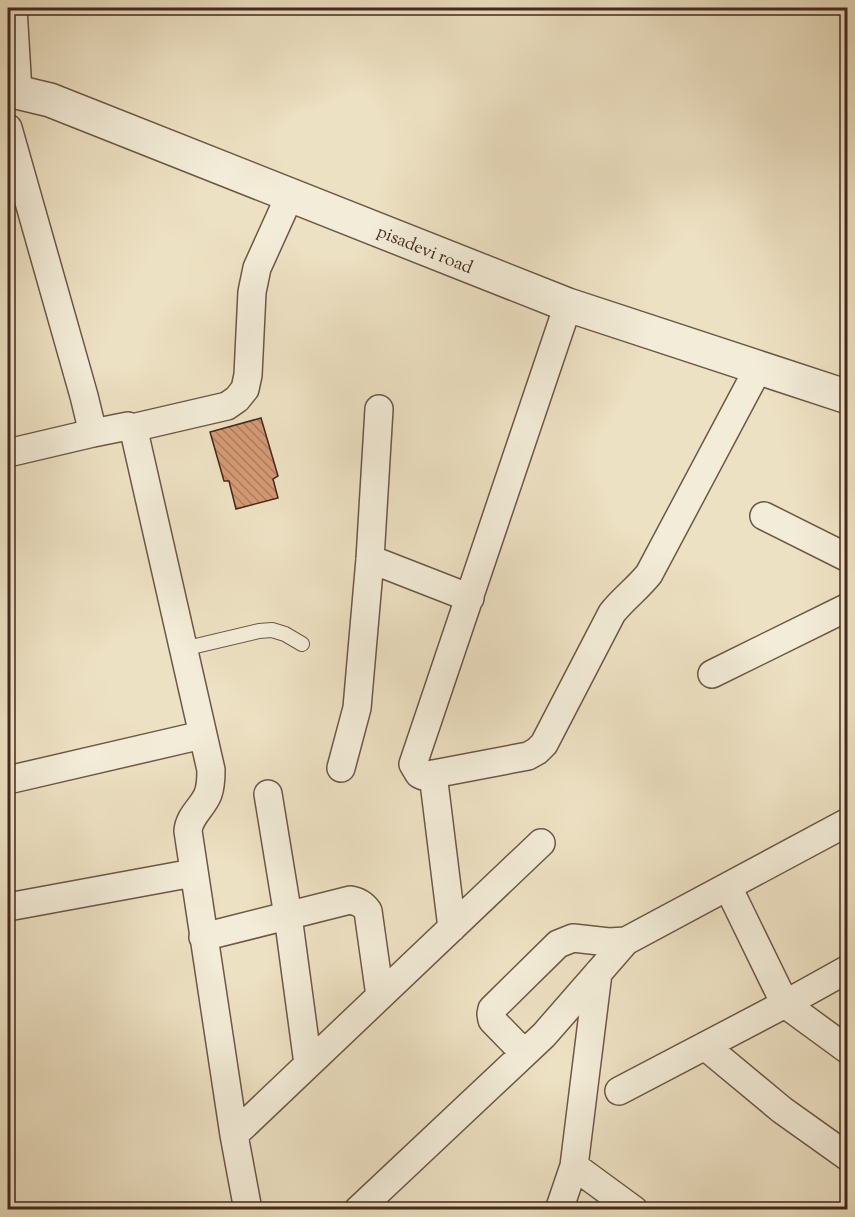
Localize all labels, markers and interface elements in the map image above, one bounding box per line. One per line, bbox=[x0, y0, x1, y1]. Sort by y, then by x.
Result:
street label: pisadevi road bbox=[372, 220, 476, 282]

